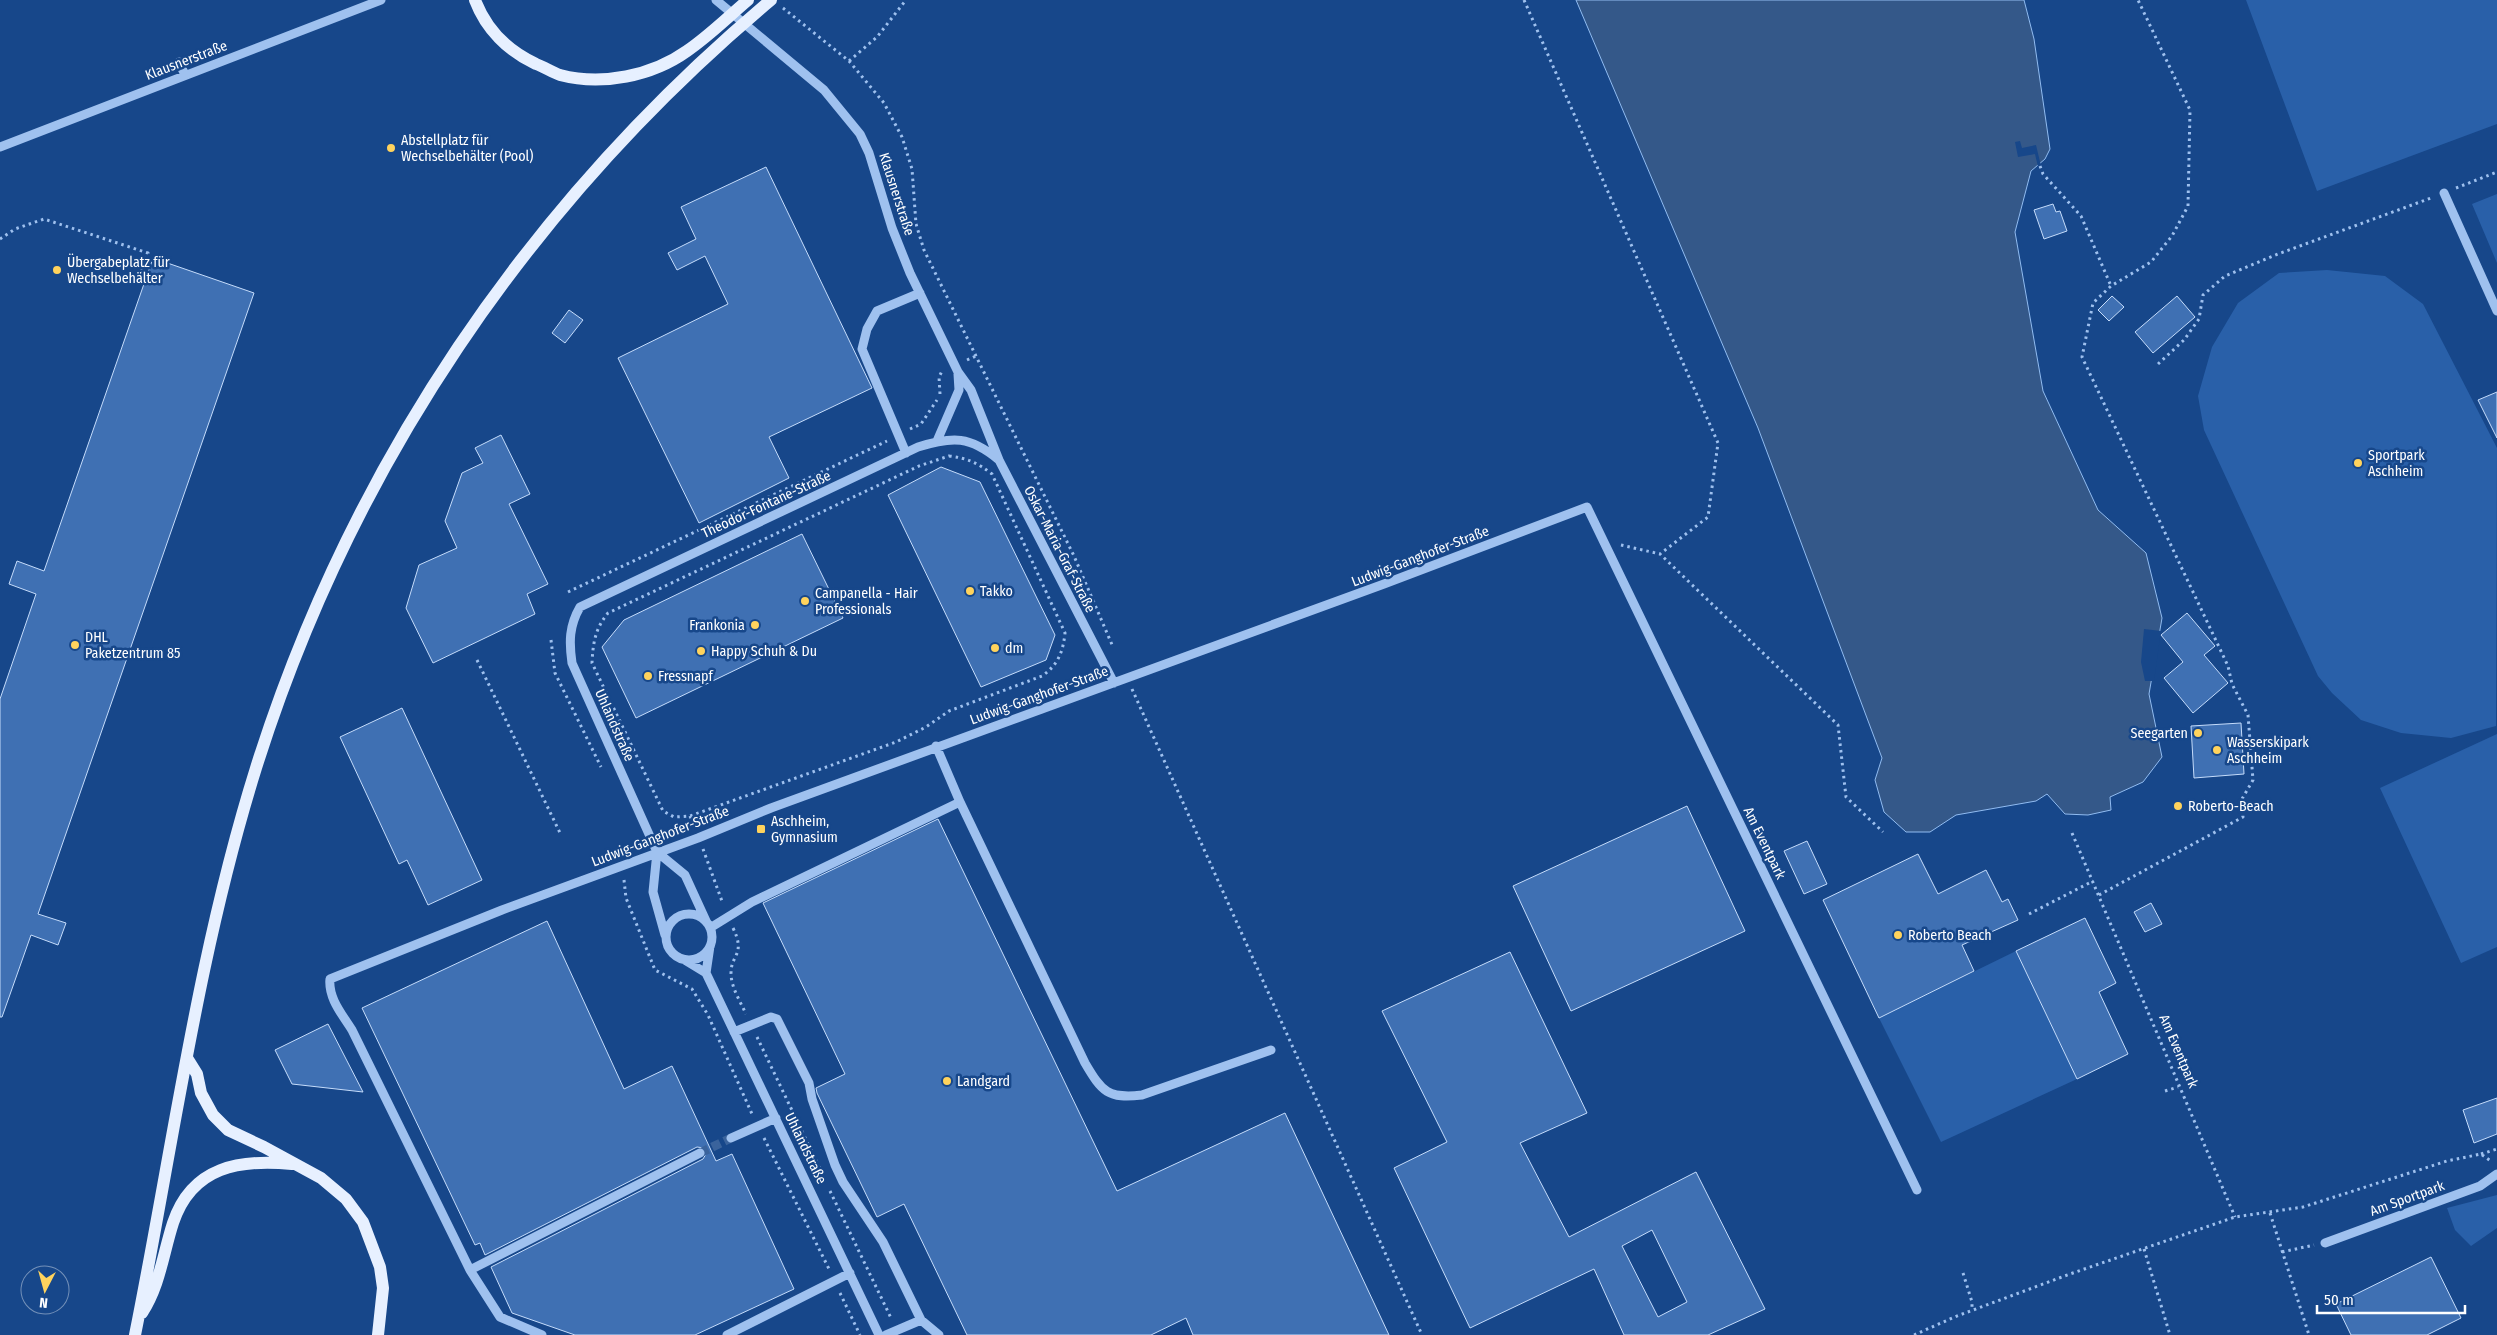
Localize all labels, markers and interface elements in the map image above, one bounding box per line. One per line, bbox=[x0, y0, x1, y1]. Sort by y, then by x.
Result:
street label: Klausnerstraße bbox=[143, 37, 230, 84]
place label: Abstellplatz für Wechselbehälter (Pool) bbox=[401, 132, 533, 165]
marker: Abstellplatz für Wechselbehälter (Pool) bbox=[385, 142, 397, 154]
street label: Klausnerstraße bbox=[875, 150, 918, 238]
place label: Übergabeplatz für Wechselbehälter bbox=[67, 253, 170, 287]
marker: Übergabeplatz für Wechselbehälter bbox=[51, 264, 63, 276]
place label: Sportpark Aschheim bbox=[2368, 447, 2425, 480]
marker: Sportpark Aschheim bbox=[2352, 457, 2364, 469]
street label: Theodor-Fontane-Straße bbox=[699, 467, 834, 542]
street label: Oskar-Maria-Graf-Straße bbox=[1020, 483, 1099, 615]
street label: Ludwig-Ganghofer-Straße bbox=[1349, 522, 1491, 591]
place label: Takko bbox=[980, 583, 1013, 600]
place label: Campanella - Hair Professionals bbox=[815, 585, 918, 618]
marker: Takko bbox=[964, 585, 976, 597]
marker: Campanella - Hair Professionals bbox=[799, 595, 811, 607]
place label: Frankonia bbox=[689, 617, 745, 634]
marker: Frankonia bbox=[749, 619, 761, 631]
place label: DHL Paketzentrum 85 bbox=[85, 629, 180, 662]
marker: DHL Paketzentrum 85 bbox=[69, 639, 81, 651]
place label: dm bbox=[1005, 640, 1023, 657]
marker: dm bbox=[989, 642, 1001, 654]
place label: Happy Schuh & Du bbox=[711, 643, 817, 660]
marker: Happy Schuh & Du bbox=[695, 645, 707, 657]
street label: Ludwig-Ganghofer-Straße bbox=[968, 662, 1111, 728]
place label: Fressnapf bbox=[658, 668, 715, 685]
marker: Fressnapf bbox=[642, 670, 654, 682]
street label: Uhlandstraße bbox=[591, 686, 638, 764]
place label: Seegarten bbox=[2131, 725, 2188, 742]
marker: Seegarten bbox=[2192, 727, 2204, 739]
place label: Wasserskipark Aschheim bbox=[2227, 734, 2309, 767]
marker: Wasserskipark Aschheim bbox=[2211, 744, 2223, 756]
place label: Roberto-Beach bbox=[2188, 798, 2274, 815]
marker: Roberto-Beach bbox=[2172, 800, 2184, 812]
street label: Ludwig-Ganghofer-Straße bbox=[589, 802, 731, 871]
street label: Am Eventpark bbox=[1740, 804, 1790, 883]
place label: Aschheim, Gymnasium bbox=[771, 813, 838, 846]
marker: Aschheim, Gymnasium bbox=[755, 823, 767, 835]
place label: Roberto Beach bbox=[1908, 927, 1992, 944]
marker: Roberto Beach bbox=[1892, 929, 1904, 941]
street label: Am Eventpark bbox=[2155, 1012, 2202, 1091]
place label: Landgard bbox=[957, 1073, 1010, 1090]
marker: Landgard bbox=[941, 1075, 953, 1087]
street label: Uhlandstraße bbox=[781, 1110, 830, 1187]
street label: Am Sportpark bbox=[2368, 1177, 2447, 1220]
north arrow bbox=[20, 1265, 70, 1315]
scale bar bbox=[2317, 1282, 2464, 1314]
text: 50 m bbox=[2324, 1291, 2354, 1309]
text: N bbox=[39, 1294, 49, 1311]

